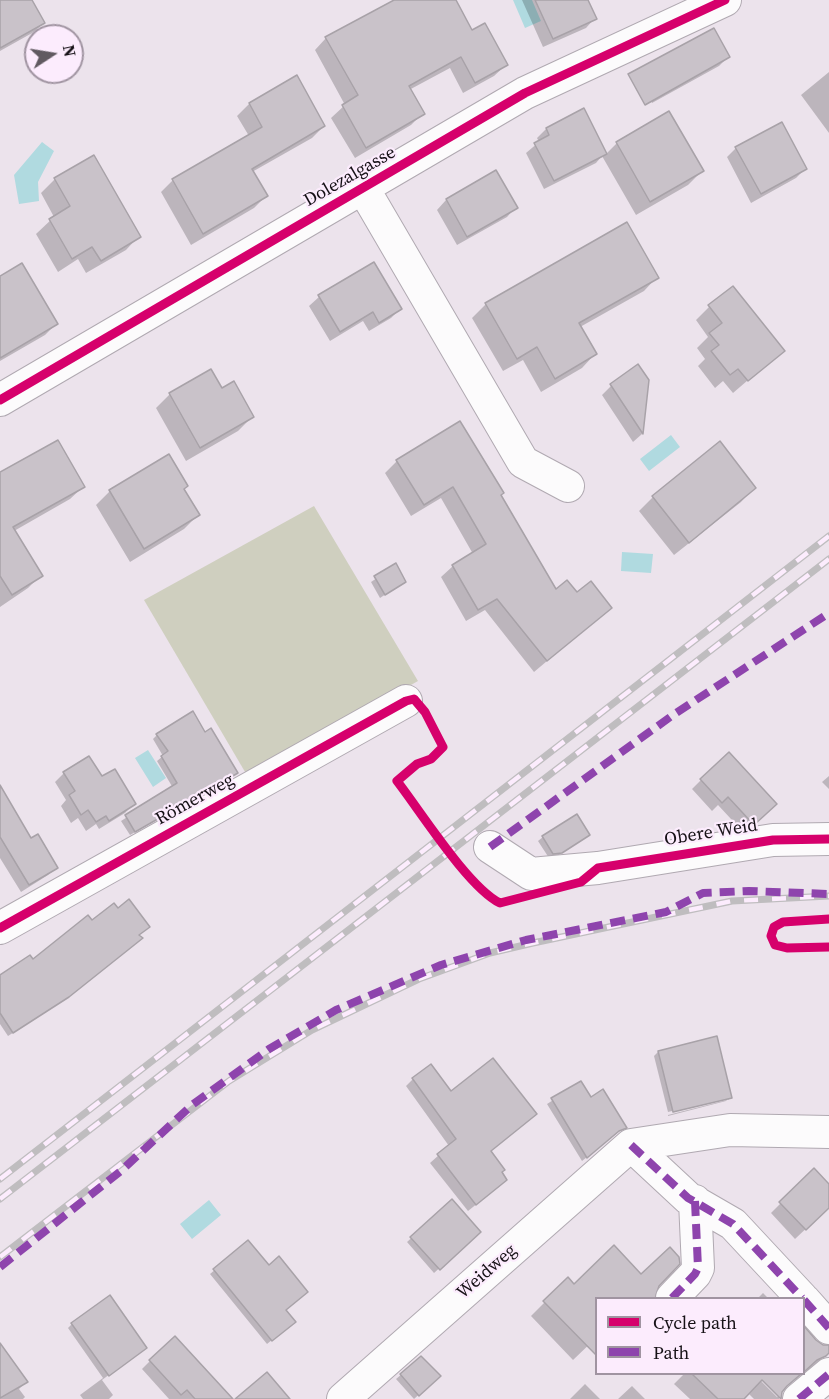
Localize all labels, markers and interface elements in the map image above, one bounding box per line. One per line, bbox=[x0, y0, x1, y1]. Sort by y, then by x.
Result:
north arrow bbox=[24, 24, 84, 84]
text: N bbox=[58, 43, 82, 59]
street label: Dolezalgasse bbox=[300, 142, 400, 212]
street label: Römerweg bbox=[152, 770, 238, 830]
street label: Obere Weid bbox=[663, 815, 759, 851]
street label: Weidweg bbox=[453, 1240, 521, 1304]
legend bbox=[595, 1297, 805, 1375]
text: Cycle path bbox=[653, 1310, 737, 1335]
text: Path bbox=[653, 1340, 689, 1365]

